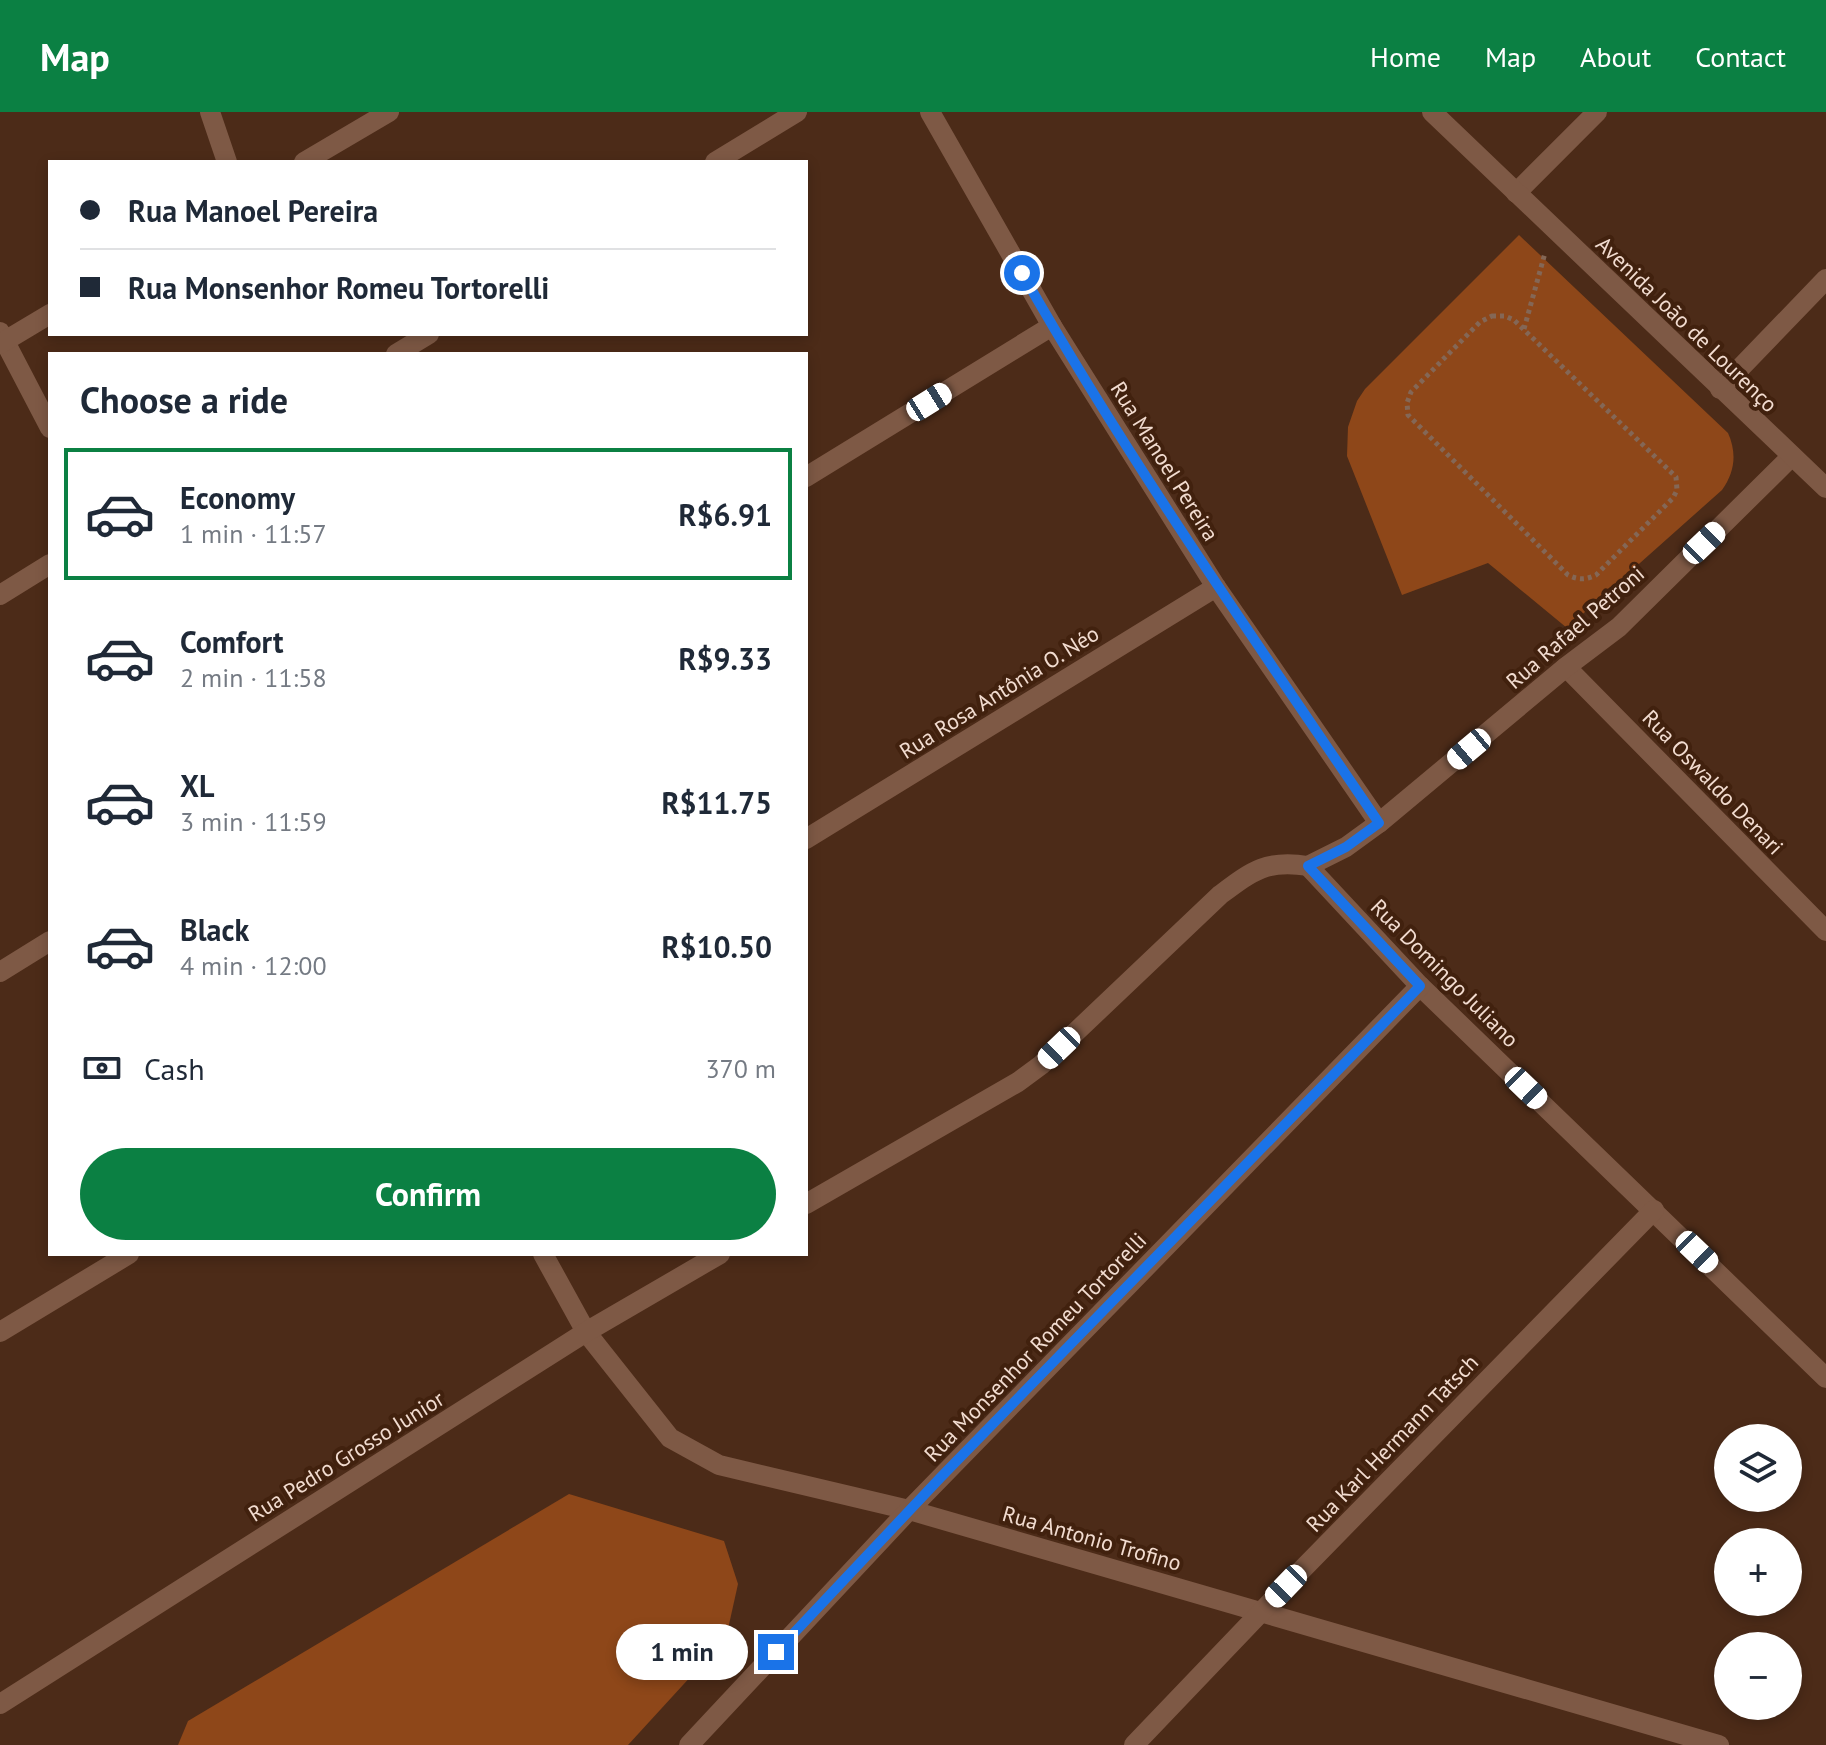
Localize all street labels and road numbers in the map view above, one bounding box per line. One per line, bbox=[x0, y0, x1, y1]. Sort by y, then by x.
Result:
street label: Avenida João de Lourenço bbox=[1590, 230, 1784, 418]
street label: Rua Manoel Pereira bbox=[1105, 376, 1225, 546]
street label: Rua Rafael Petroni bbox=[1500, 559, 1650, 695]
street label: Rua Rosa Antônia O. Néo bbox=[894, 619, 1104, 765]
street label: Rua Oswaldo Denari bbox=[1637, 704, 1789, 860]
street label: Rua Domingo Juliano bbox=[1365, 893, 1525, 1053]
street label: Rua Monsenhor Romeu Tortorelli bbox=[918, 1226, 1152, 1468]
street label: Rua Karl Hermann Tatsch bbox=[1300, 1348, 1484, 1538]
street label: Rua Pedro Grosso Junior bbox=[243, 1384, 450, 1528]
street label: Rua Antonio Trofino bbox=[999, 1499, 1185, 1577]

